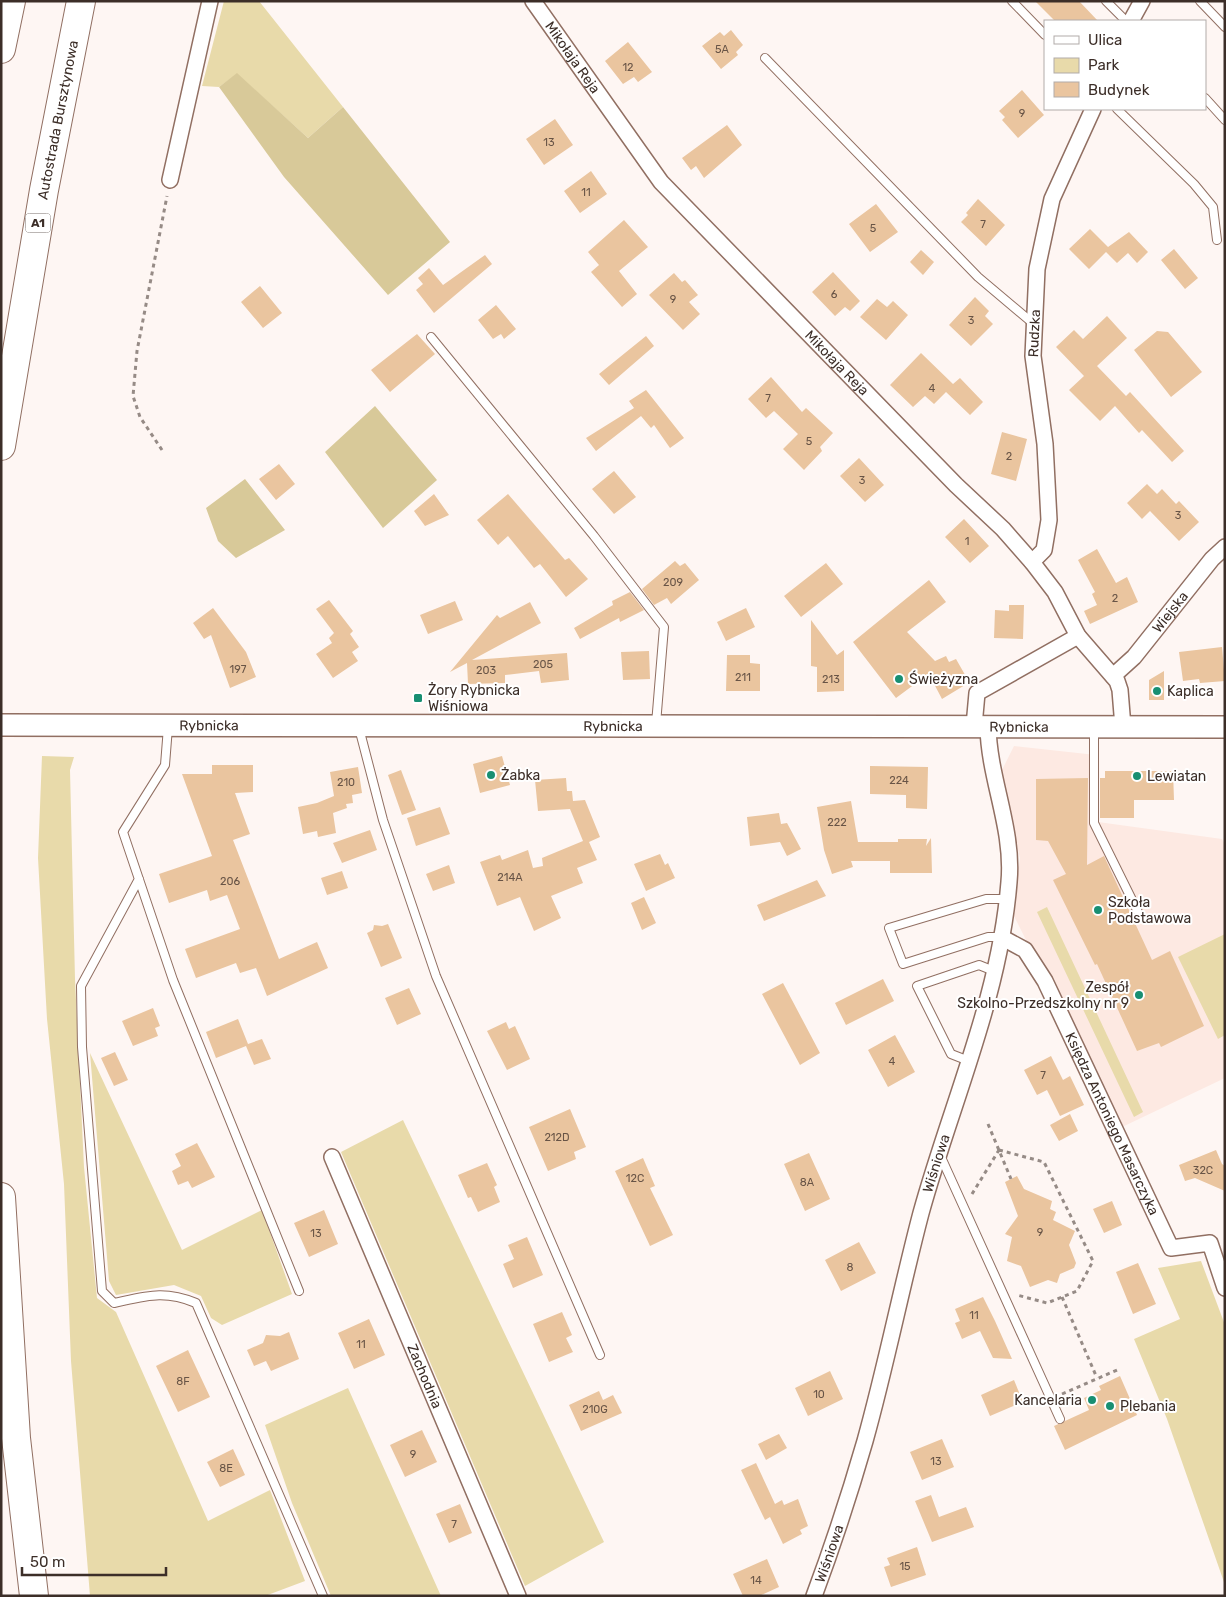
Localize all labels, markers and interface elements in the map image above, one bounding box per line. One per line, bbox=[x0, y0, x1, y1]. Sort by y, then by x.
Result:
street label: Mikołaja Reja bbox=[541, 18, 604, 97]
legend bbox=[1044, 20, 1206, 110]
text: Ulica bbox=[1088, 31, 1122, 49]
street label: Autostrada Bursztynowa bbox=[35, 39, 82, 201]
house number: 5A bbox=[715, 43, 730, 56]
text: Park bbox=[1088, 56, 1119, 74]
house number: 12 bbox=[622, 61, 634, 74]
text: Budynek bbox=[1088, 81, 1150, 99]
house number: 9 bbox=[1019, 107, 1025, 120]
house number: 13 bbox=[543, 136, 555, 149]
house number: 11 bbox=[581, 186, 591, 199]
road number: A1 bbox=[26, 214, 50, 232]
house number: 7 bbox=[980, 218, 986, 231]
house number: 5 bbox=[870, 222, 877, 235]
house number: 6 bbox=[831, 288, 838, 301]
house number: 9 bbox=[670, 293, 676, 306]
street label: Rudzka bbox=[1025, 309, 1044, 358]
house number: 3 bbox=[968, 314, 975, 327]
street label: Mikołaja Reja bbox=[801, 327, 872, 399]
house number: 4 bbox=[929, 382, 936, 395]
house number: 7 bbox=[765, 392, 771, 405]
house number: 5 bbox=[806, 435, 813, 448]
house number: 2 bbox=[1006, 450, 1012, 463]
house number: 3 bbox=[859, 474, 866, 487]
house number: 3 bbox=[1175, 509, 1182, 522]
house number: 1 bbox=[965, 535, 969, 548]
house number: 209 bbox=[663, 576, 683, 589]
street label: Wiejska bbox=[1149, 588, 1192, 636]
house number: 2 bbox=[1112, 592, 1118, 605]
house number: 205 bbox=[533, 658, 553, 671]
house number: 197 bbox=[230, 663, 247, 676]
house number: 203 bbox=[476, 664, 496, 677]
place label: Świeżyzna bbox=[909, 670, 978, 688]
house number: 211 bbox=[735, 671, 751, 684]
house number: 213 bbox=[822, 673, 840, 686]
marker: Świeżyzna bbox=[893, 673, 905, 685]
place label: Żory Rybnicka Wiśniowa bbox=[428, 682, 520, 715]
place label: Kaplica bbox=[1167, 683, 1214, 700]
marker: Kaplica bbox=[1151, 685, 1163, 697]
marker: Żory Rybnicka Wiśniowa bbox=[412, 692, 424, 704]
street label: Rybnicka bbox=[179, 717, 239, 734]
street label: Rybnicka bbox=[583, 718, 643, 735]
street label: Rybnicka bbox=[989, 719, 1049, 736]
place label: Żabka bbox=[501, 767, 540, 784]
place label: Lewiatan bbox=[1147, 768, 1206, 785]
marker: Żabka bbox=[485, 769, 497, 781]
marker: Lewiatan bbox=[1131, 770, 1143, 782]
house number: 224 bbox=[889, 774, 909, 787]
house number: 210 bbox=[337, 776, 355, 789]
house number: 222 bbox=[827, 816, 847, 829]
house number: 214A bbox=[497, 871, 523, 884]
house number: 206 bbox=[220, 875, 240, 888]
place label: Szkoła Podstawowa bbox=[1108, 894, 1191, 927]
marker: Szkoła Podstawowa bbox=[1092, 904, 1104, 916]
place label: Zespół Szkolno-Przedszkolny nr 9 bbox=[957, 979, 1129, 1012]
marker: Zespół Szkolno-Przedszkolny nr 9 bbox=[1133, 989, 1145, 1001]
street label: Księdza Antoniego Masarczyka bbox=[1061, 1030, 1162, 1218]
house number: 4 bbox=[889, 1055, 896, 1068]
house number: 7 bbox=[1040, 1069, 1046, 1082]
house number: 212D bbox=[544, 1131, 570, 1144]
street label: Wiśniowa bbox=[919, 1132, 954, 1195]
house number: 32C bbox=[1193, 1164, 1213, 1177]
house number: 12C bbox=[626, 1172, 644, 1185]
house number: 8A bbox=[800, 1176, 815, 1189]
house number: 9 bbox=[1037, 1226, 1043, 1239]
house number: 13 bbox=[310, 1227, 322, 1240]
house number: 8 bbox=[847, 1261, 854, 1274]
house number: 11 bbox=[969, 1309, 979, 1322]
house number: 11 bbox=[356, 1338, 366, 1351]
street label: Zachodnia bbox=[403, 1342, 446, 1411]
house number: 8F bbox=[176, 1375, 190, 1388]
house number: 10 bbox=[813, 1388, 825, 1401]
place label: Kancelaria bbox=[1014, 1392, 1082, 1409]
marker: Kancelaria bbox=[1086, 1394, 1098, 1406]
place label: Plebania bbox=[1120, 1398, 1176, 1415]
marker: Plebania bbox=[1104, 1400, 1116, 1412]
house number: 210G bbox=[582, 1403, 608, 1416]
house number: 9 bbox=[410, 1448, 416, 1461]
house number: 13 bbox=[930, 1455, 942, 1468]
house number: 8E bbox=[219, 1462, 233, 1475]
house number: 7 bbox=[451, 1518, 457, 1531]
street label: Wiśniowa bbox=[812, 1523, 847, 1585]
scale bar bbox=[22, 1544, 166, 1576]
text: 50 m bbox=[30, 1553, 65, 1571]
house number: 15 bbox=[899, 1560, 911, 1573]
house number: 14 bbox=[750, 1574, 762, 1587]

